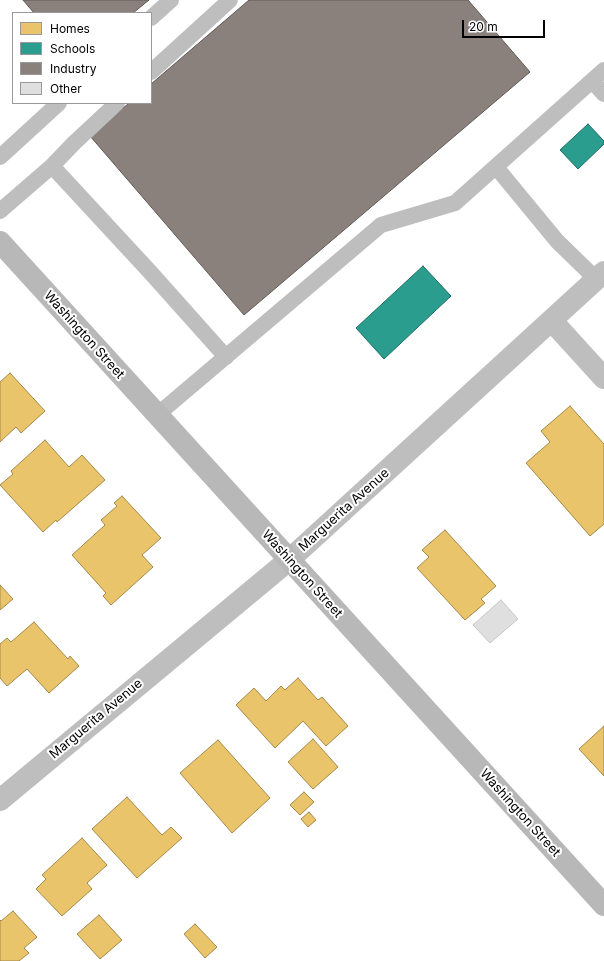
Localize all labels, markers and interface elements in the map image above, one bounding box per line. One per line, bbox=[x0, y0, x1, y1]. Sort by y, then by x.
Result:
legend bbox=[12, 12, 152, 104]
scale bar bbox=[464, 12, 547, 38]
text: 20 m bbox=[469, 19, 498, 34]
text: Homes bbox=[50, 21, 90, 36]
text: Schools bbox=[50, 41, 95, 56]
text: Industry bbox=[50, 61, 96, 76]
text: Other bbox=[50, 81, 82, 96]
street label: Washington Street bbox=[40, 288, 128, 382]
street label: Marguerita Avenue bbox=[296, 465, 392, 555]
street label: Washington Street bbox=[258, 527, 346, 621]
street label: Marguerita Avenue bbox=[47, 676, 145, 762]
street label: Washington Street bbox=[476, 766, 564, 860]

